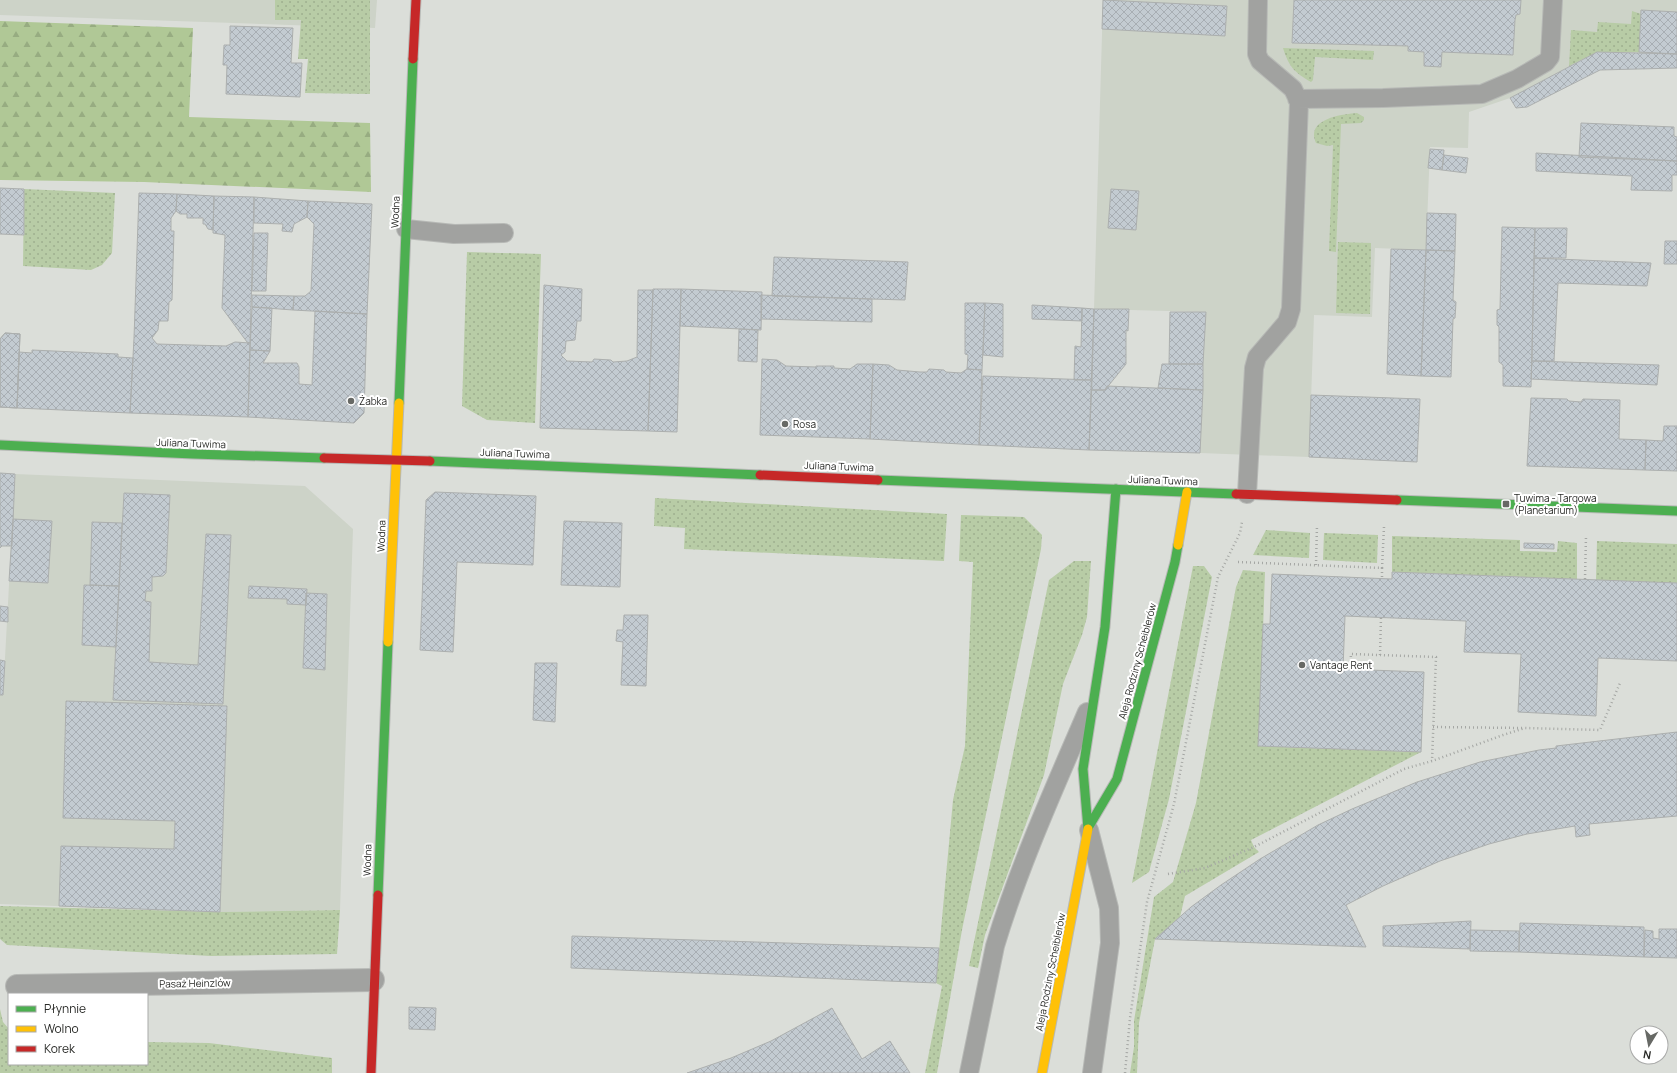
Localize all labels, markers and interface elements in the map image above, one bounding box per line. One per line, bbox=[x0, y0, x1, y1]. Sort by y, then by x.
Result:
street label: Wodna bbox=[387, 196, 403, 228]
place label: Żabka bbox=[359, 394, 387, 408]
marker: Żabka bbox=[346, 396, 356, 406]
place label: Rosa bbox=[793, 417, 816, 431]
marker: Rosa bbox=[780, 419, 790, 429]
street label: Juliana Tuwima bbox=[156, 435, 226, 451]
street label: Juliana Tuwima bbox=[480, 445, 550, 461]
street label: Juliana Tuwima bbox=[804, 458, 874, 474]
street label: Juliana Tuwima bbox=[1128, 472, 1198, 488]
place label: Tuwima - Targowa (Planetarium) bbox=[1514, 491, 1596, 517]
marker: Tuwima - Targowa (Planetarium) bbox=[1501, 499, 1511, 509]
street label: Wodna bbox=[373, 520, 389, 552]
street label: Aleja Rodziny Scheiblerów bbox=[1115, 601, 1159, 721]
place label: Vantage Rent bbox=[1310, 658, 1372, 672]
marker: Vantage Rent bbox=[1297, 660, 1307, 670]
street label: Wodna bbox=[359, 844, 375, 876]
street label: Aleja Rodziny Scheiblerów bbox=[1032, 911, 1068, 1032]
street label: Pasaż Heinzlów bbox=[159, 975, 231, 991]
legend bbox=[8, 993, 148, 1065]
text: Płynnie bbox=[44, 1000, 86, 1017]
text: Wolno bbox=[44, 1020, 79, 1037]
north arrow bbox=[1629, 1025, 1669, 1065]
text: Korek bbox=[44, 1040, 76, 1057]
text: N bbox=[1642, 1047, 1652, 1063]

